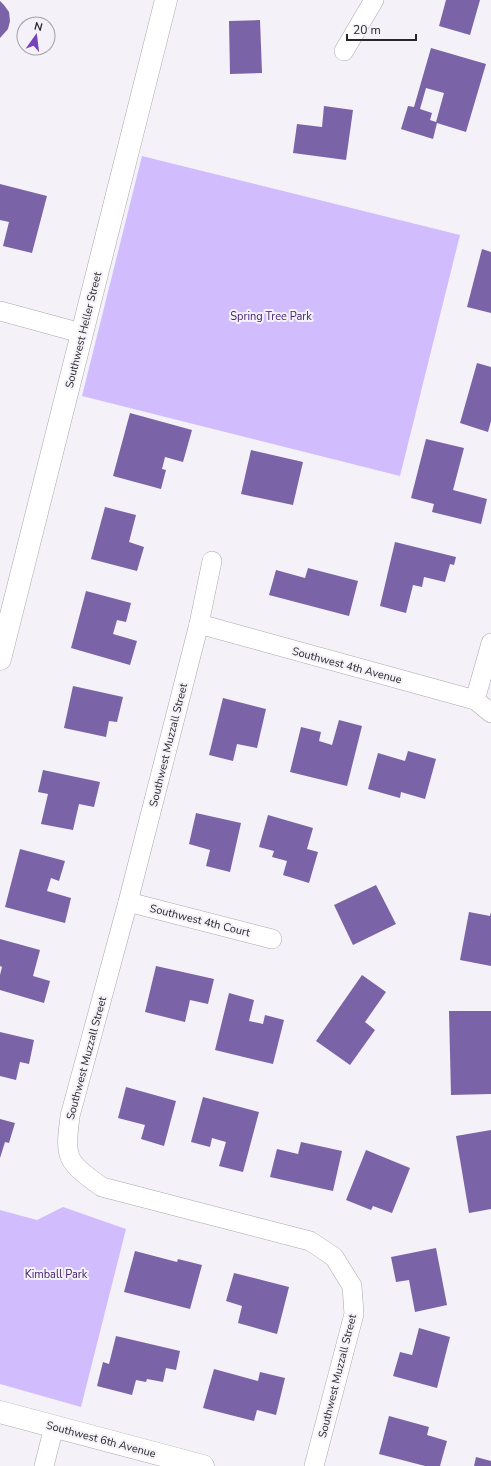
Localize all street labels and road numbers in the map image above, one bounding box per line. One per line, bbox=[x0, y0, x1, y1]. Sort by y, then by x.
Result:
street label: Southwest Heller Street bbox=[62, 270, 105, 390]
street label: Southwest 4th Avenue bbox=[290, 644, 404, 687]
street label: Southwest Muzzall Street bbox=[146, 682, 191, 809]
street label: Southwest 4th Court bbox=[148, 901, 252, 940]
street label: Southwest Muzzall Street bbox=[63, 995, 110, 1121]
street label: Southwest Muzzall Street bbox=[315, 1313, 360, 1440]
street label: Southwest 6th Avenue bbox=[44, 1418, 158, 1461]

